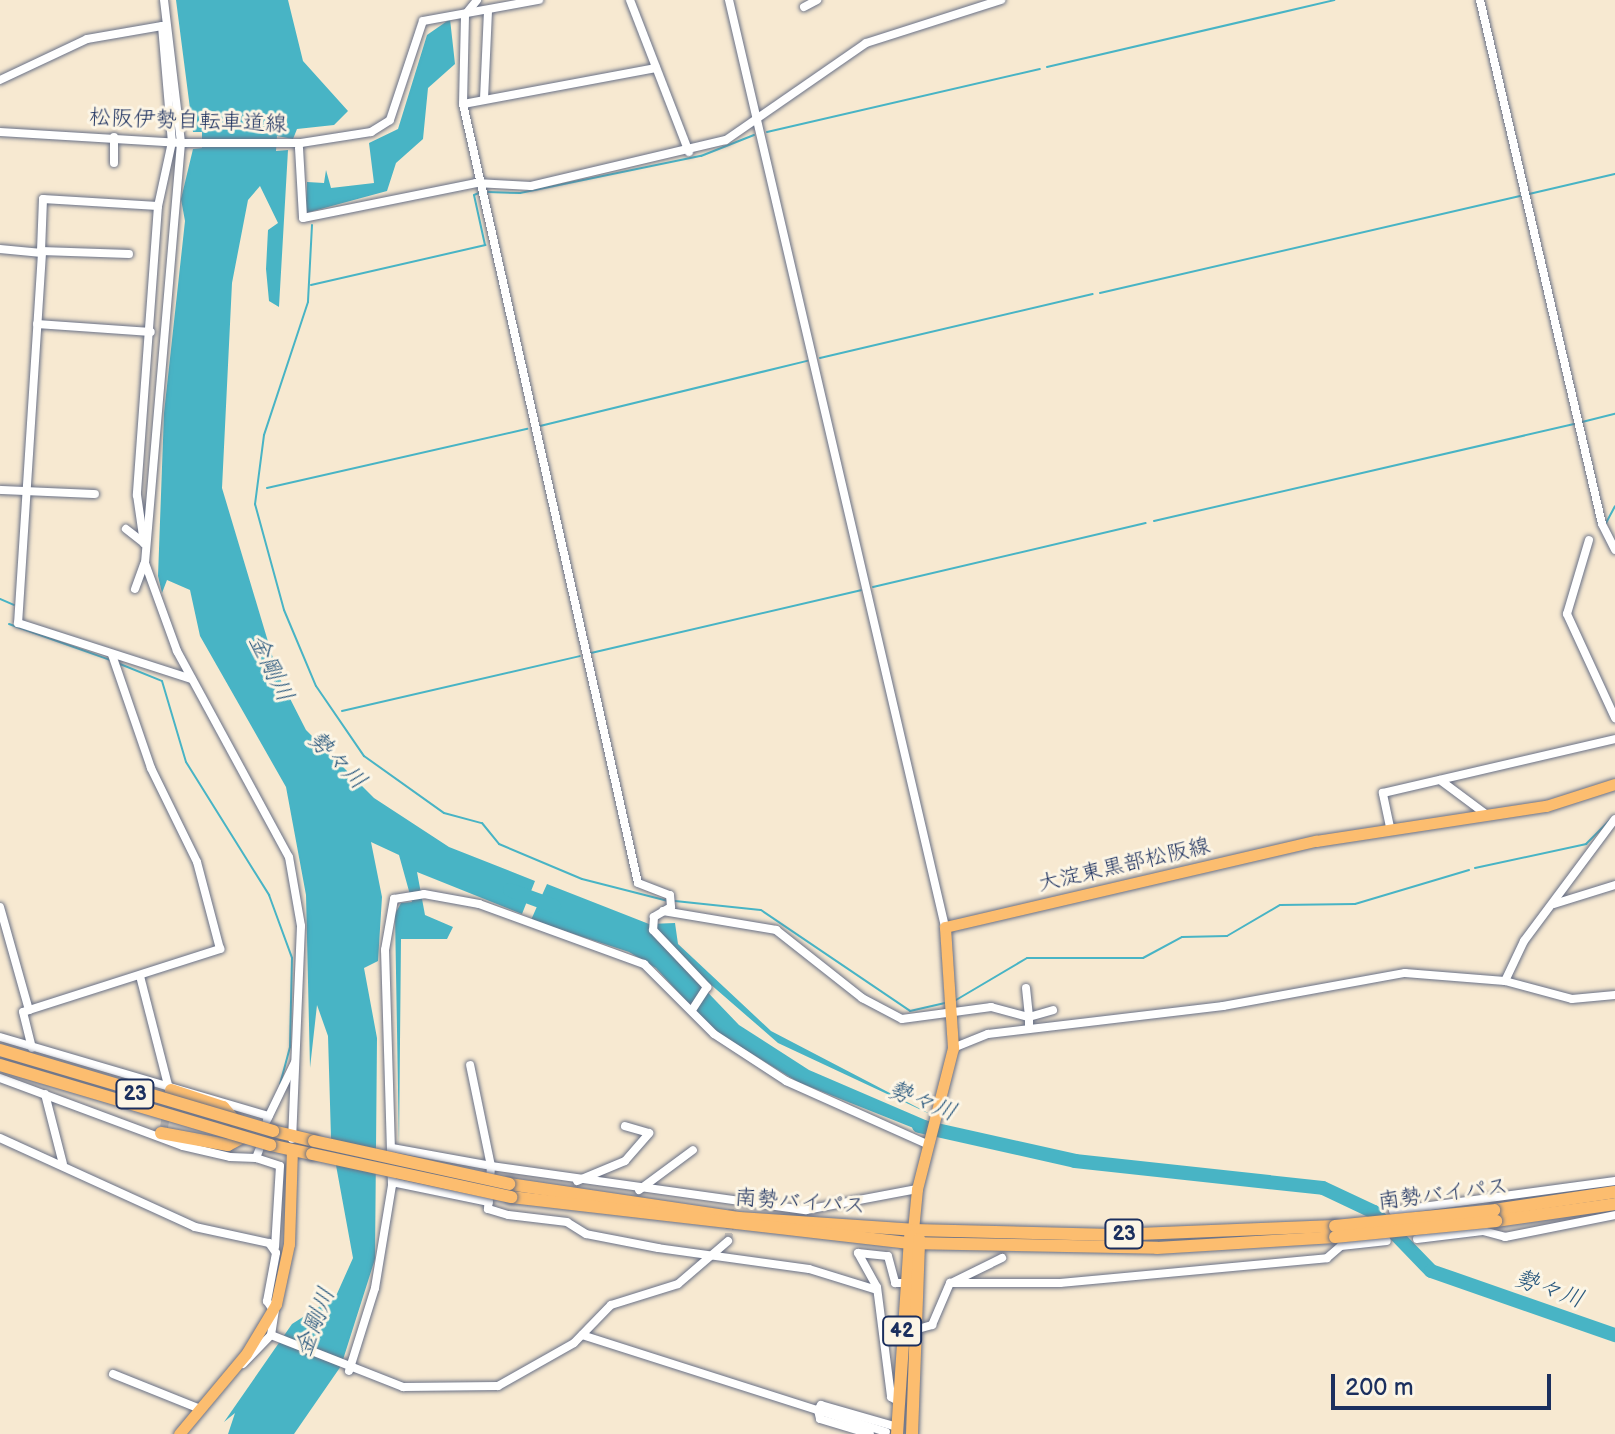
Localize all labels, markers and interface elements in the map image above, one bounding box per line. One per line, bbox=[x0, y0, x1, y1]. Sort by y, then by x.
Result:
street label: 松阪伊勢自転車道線 bbox=[89, 104, 287, 138]
water label: 金剛川 bbox=[242, 629, 300, 707]
water label: 勢々川 bbox=[301, 724, 373, 796]
street label: 大淀東黒部松阪線 bbox=[1035, 832, 1213, 898]
water label: 勢々川 bbox=[883, 1075, 961, 1127]
road number: 23 bbox=[115, 1078, 155, 1110]
street label: 南勢バイパス bbox=[1376, 1173, 1510, 1215]
street label: 南勢バイパス bbox=[733, 1184, 867, 1220]
road number: 23 bbox=[1104, 1218, 1144, 1250]
water label: 勢々川 bbox=[1510, 1264, 1588, 1314]
water label: 金剛川 bbox=[289, 1283, 341, 1361]
road number: 42 bbox=[882, 1315, 922, 1347]
scale bar bbox=[1335, 1358, 1555, 1408]
text: 200 m bbox=[1345, 1373, 1414, 1402]

